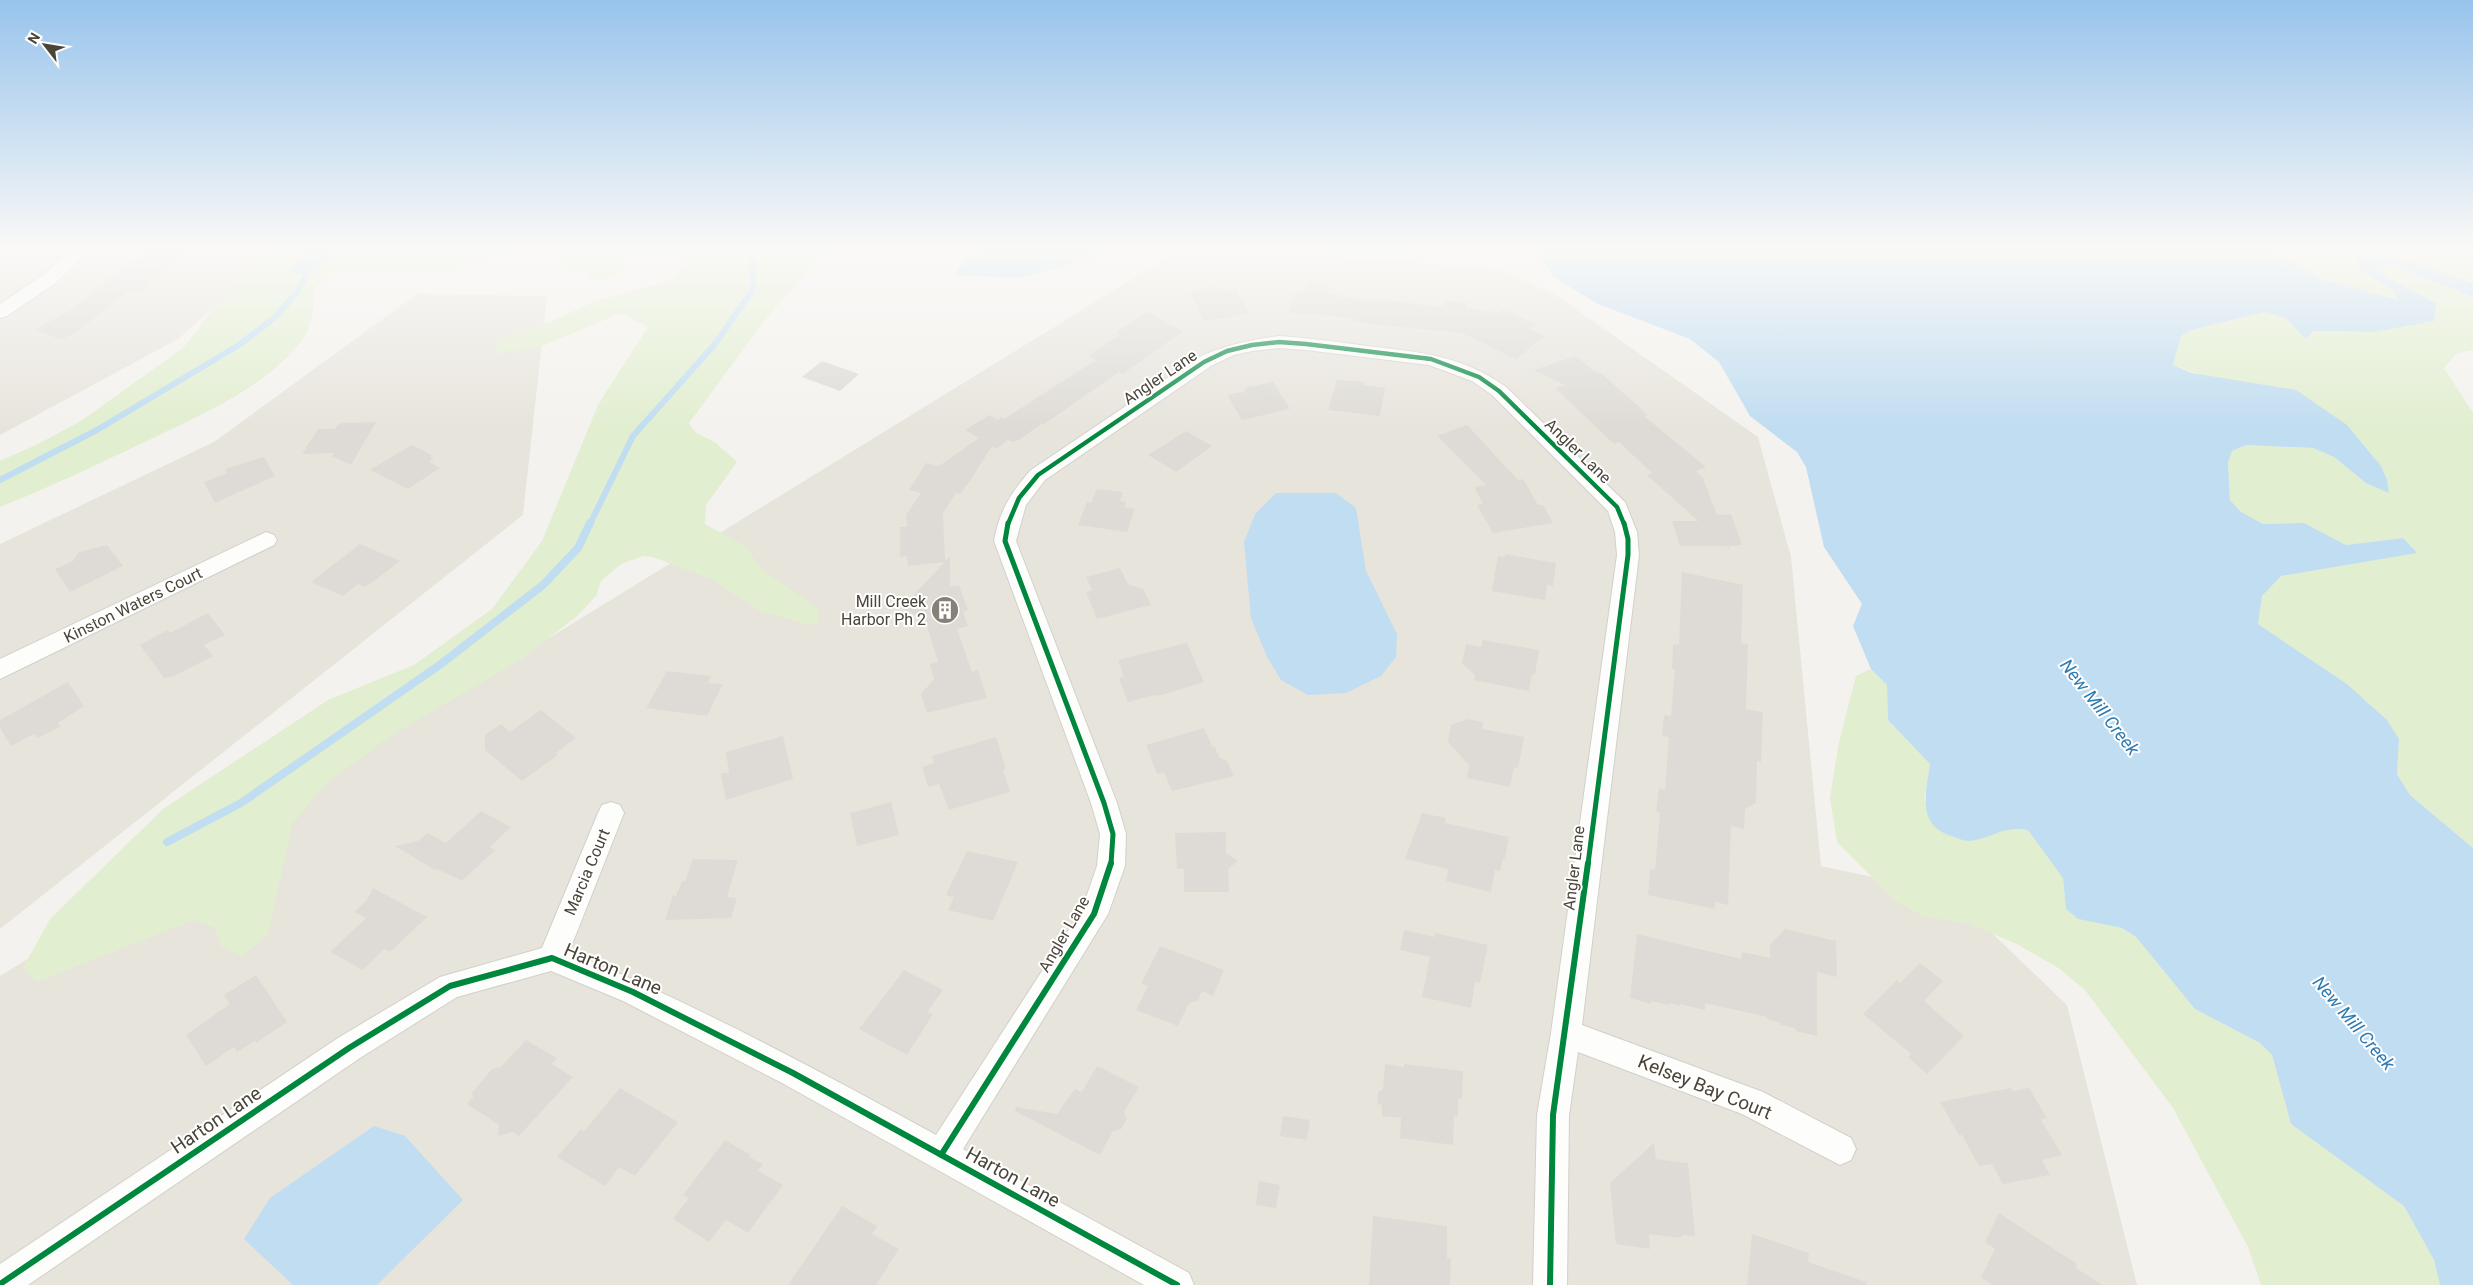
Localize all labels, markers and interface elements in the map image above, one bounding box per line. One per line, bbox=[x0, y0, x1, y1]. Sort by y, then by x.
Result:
north arrow bbox=[20, 20, 70, 70]
text: N bbox=[24, 30, 43, 47]
street label: Angler Lane bbox=[1120, 345, 1200, 409]
street label: Angler Lane bbox=[1541, 415, 1615, 487]
street label: Kinston Waters Court bbox=[61, 563, 205, 647]
place label: Mill Creek Harbor Ph 2 bbox=[841, 592, 927, 629]
building icon: Mill Creek Harbor Ph 2 bbox=[930, 595, 960, 625]
water label: New Mill Creek bbox=[2056, 655, 2145, 760]
street label: Angler Lane bbox=[1559, 825, 1589, 911]
street label: Marcia Court bbox=[560, 826, 614, 918]
street label: Angler Lane bbox=[1035, 893, 1093, 975]
street label: Harton Lane bbox=[561, 938, 665, 1000]
water label: New Mill Creek bbox=[2309, 972, 2400, 1075]
street label: Kelsey Bay Court bbox=[1635, 1050, 1775, 1124]
street label: Harton Lane bbox=[166, 1081, 266, 1159]
street label: Harton Lane bbox=[962, 1142, 1064, 1212]

